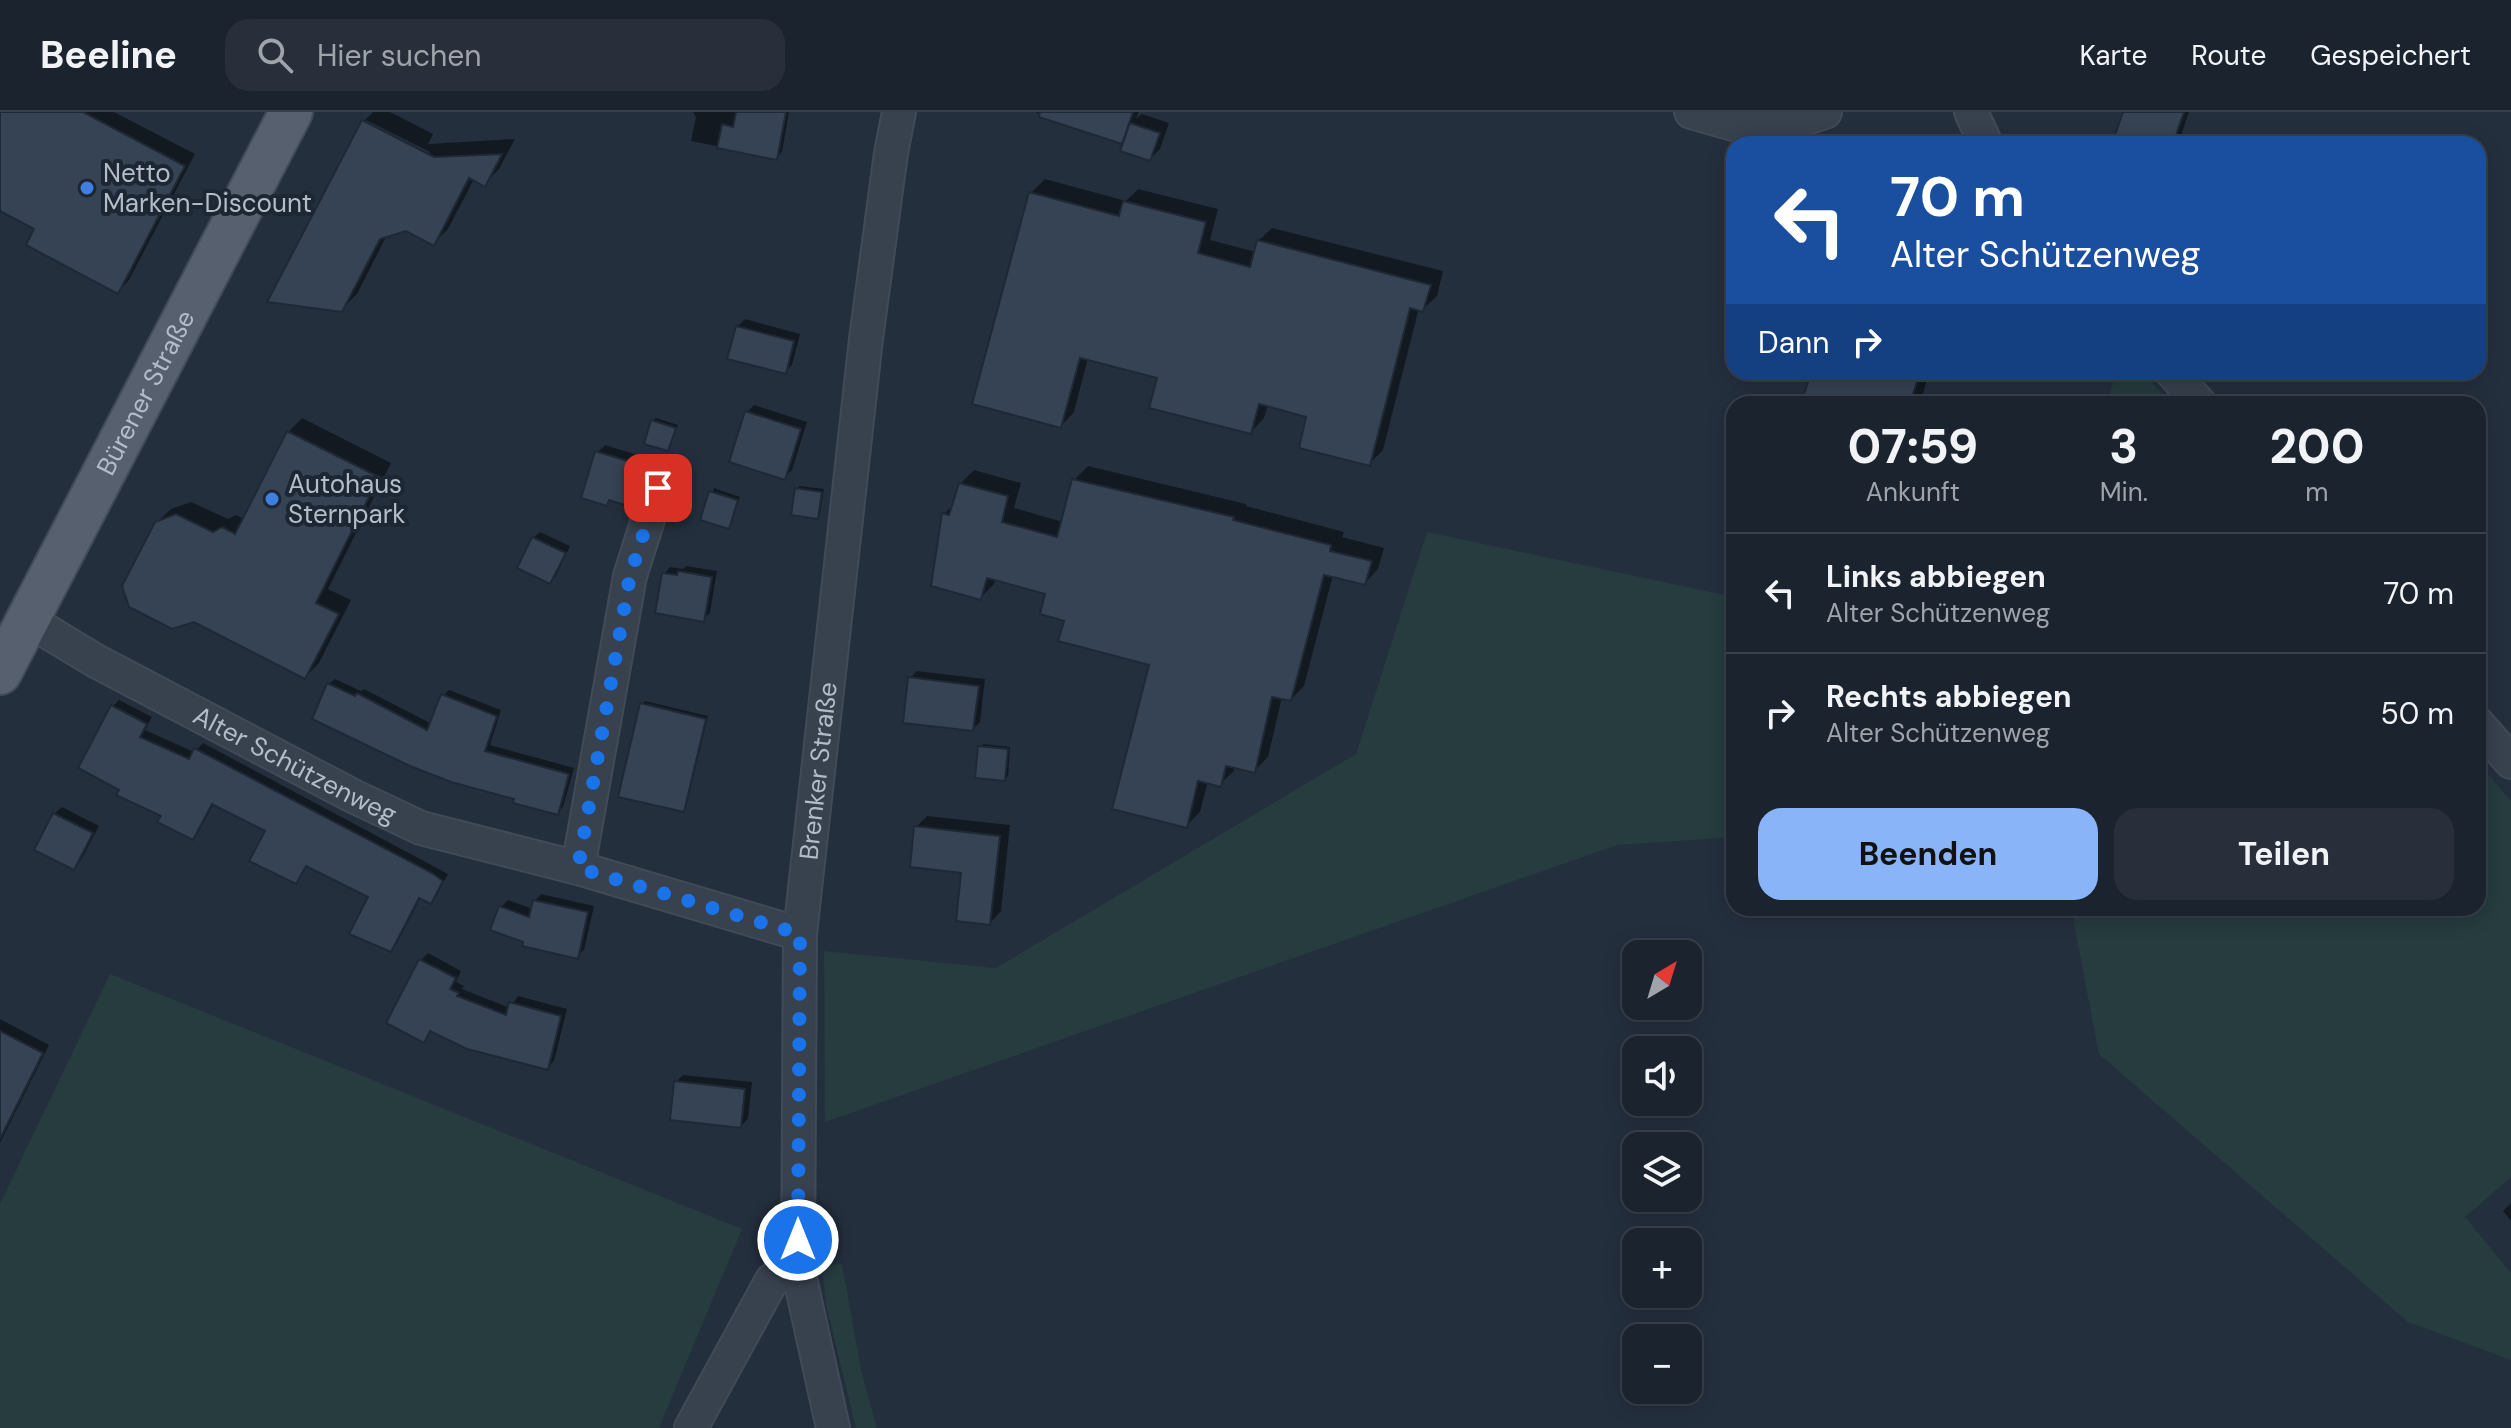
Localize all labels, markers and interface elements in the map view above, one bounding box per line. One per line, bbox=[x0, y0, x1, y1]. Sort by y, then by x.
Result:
search box bbox=[225, 19, 785, 91]
text: Beeline bbox=[40, 30, 177, 80]
icon: search bbox=[253, 33, 297, 77]
text: Hier suchen bbox=[317, 36, 482, 75]
text: Karte bbox=[2080, 37, 2147, 74]
text: Route bbox=[2191, 37, 2266, 74]
text: Gespeichert bbox=[2310, 37, 2471, 74]
place label: Netto Marken-Discount bbox=[103, 156, 312, 220]
text: 70 m bbox=[1890, 160, 2025, 233]
icon: left bbox=[1758, 168, 1862, 272]
marker: Netto Marken-Discount bbox=[78, 179, 96, 197]
text: Alter Schützenweg bbox=[1890, 231, 2201, 278]
street label: Bürener Straße bbox=[89, 304, 202, 481]
icon: right bbox=[1845, 320, 1889, 364]
text: Dann bbox=[1758, 323, 1829, 362]
text: 07:59 bbox=[1848, 415, 1978, 478]
text: 3 bbox=[2109, 415, 2138, 478]
text: 200 bbox=[2269, 415, 2364, 478]
pin bbox=[624, 454, 692, 522]
icon: arrive bbox=[636, 466, 680, 510]
place label: Autohaus Sternpark bbox=[288, 467, 405, 531]
text: Ankunft bbox=[1866, 475, 1960, 509]
text: Min. bbox=[2100, 475, 2148, 509]
text: m bbox=[2305, 475, 2329, 509]
marker: Autohaus Sternpark bbox=[263, 490, 281, 508]
text: Links abbiegen bbox=[1826, 557, 2046, 596]
icon: left bbox=[1758, 571, 1802, 615]
text: 70 m bbox=[2383, 574, 2454, 613]
text: Alter Schützenweg bbox=[1826, 596, 2050, 630]
text: Rechts abbiegen bbox=[1826, 677, 2071, 716]
street label: Brenker Straße bbox=[791, 680, 845, 862]
icon: right bbox=[1758, 691, 1802, 735]
text: 50 m bbox=[2380, 694, 2454, 733]
street label: Alter Schützenweg bbox=[188, 698, 402, 831]
text: Alter Schützenweg bbox=[1826, 716, 2050, 750]
button: Beenden bbox=[1758, 808, 2098, 900]
button: Teilen bbox=[2114, 808, 2454, 900]
north arrow bbox=[1622, 940, 1702, 1020]
map controls bbox=[1622, 940, 1702, 1404]
button: sound bbox=[1622, 1036, 1702, 1116]
button: layers bbox=[1622, 1132, 1702, 1212]
position arrow bbox=[756, 1198, 840, 1282]
button: + bbox=[1622, 1228, 1702, 1308]
button: − bbox=[1622, 1324, 1702, 1404]

